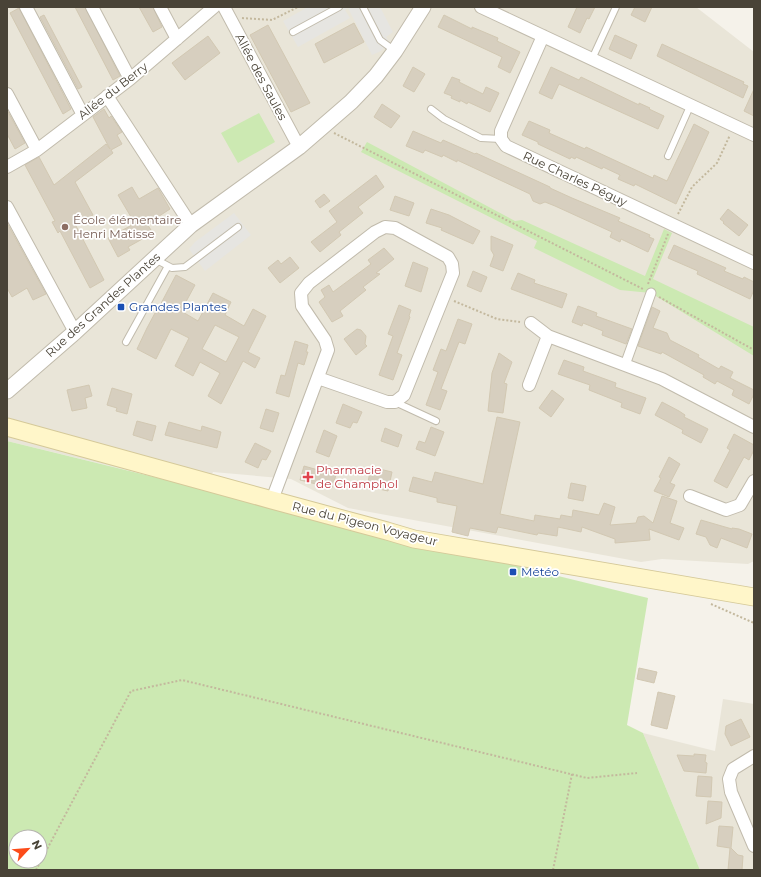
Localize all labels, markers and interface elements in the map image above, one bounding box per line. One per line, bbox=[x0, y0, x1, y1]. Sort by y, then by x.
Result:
street label: Allée des Saules bbox=[232, 31, 291, 123]
street label: Allée du Berry bbox=[75, 58, 151, 122]
street label: Rue Charles Péguy bbox=[521, 148, 630, 210]
place label: École élémentaire Henri Matisse bbox=[73, 212, 181, 241]
marker: École élémentaire Henri Matisse bbox=[60, 222, 70, 232]
street label: Rue des Grandes Plantes bbox=[42, 249, 163, 360]
place label: Grandes Plantes bbox=[129, 299, 227, 314]
marker: Grandes Plantes bbox=[116, 302, 126, 312]
place label: Pharmacie de Champhol bbox=[316, 462, 398, 491]
marker: Pharmacie de Champhol bbox=[303, 472, 313, 482]
street label: Rue du Pigeon Voyageur bbox=[291, 498, 440, 549]
place label: Météo bbox=[521, 564, 559, 579]
marker: Météo bbox=[508, 567, 518, 577]
north arrow bbox=[8, 829, 48, 869]
text: N bbox=[29, 838, 45, 852]

